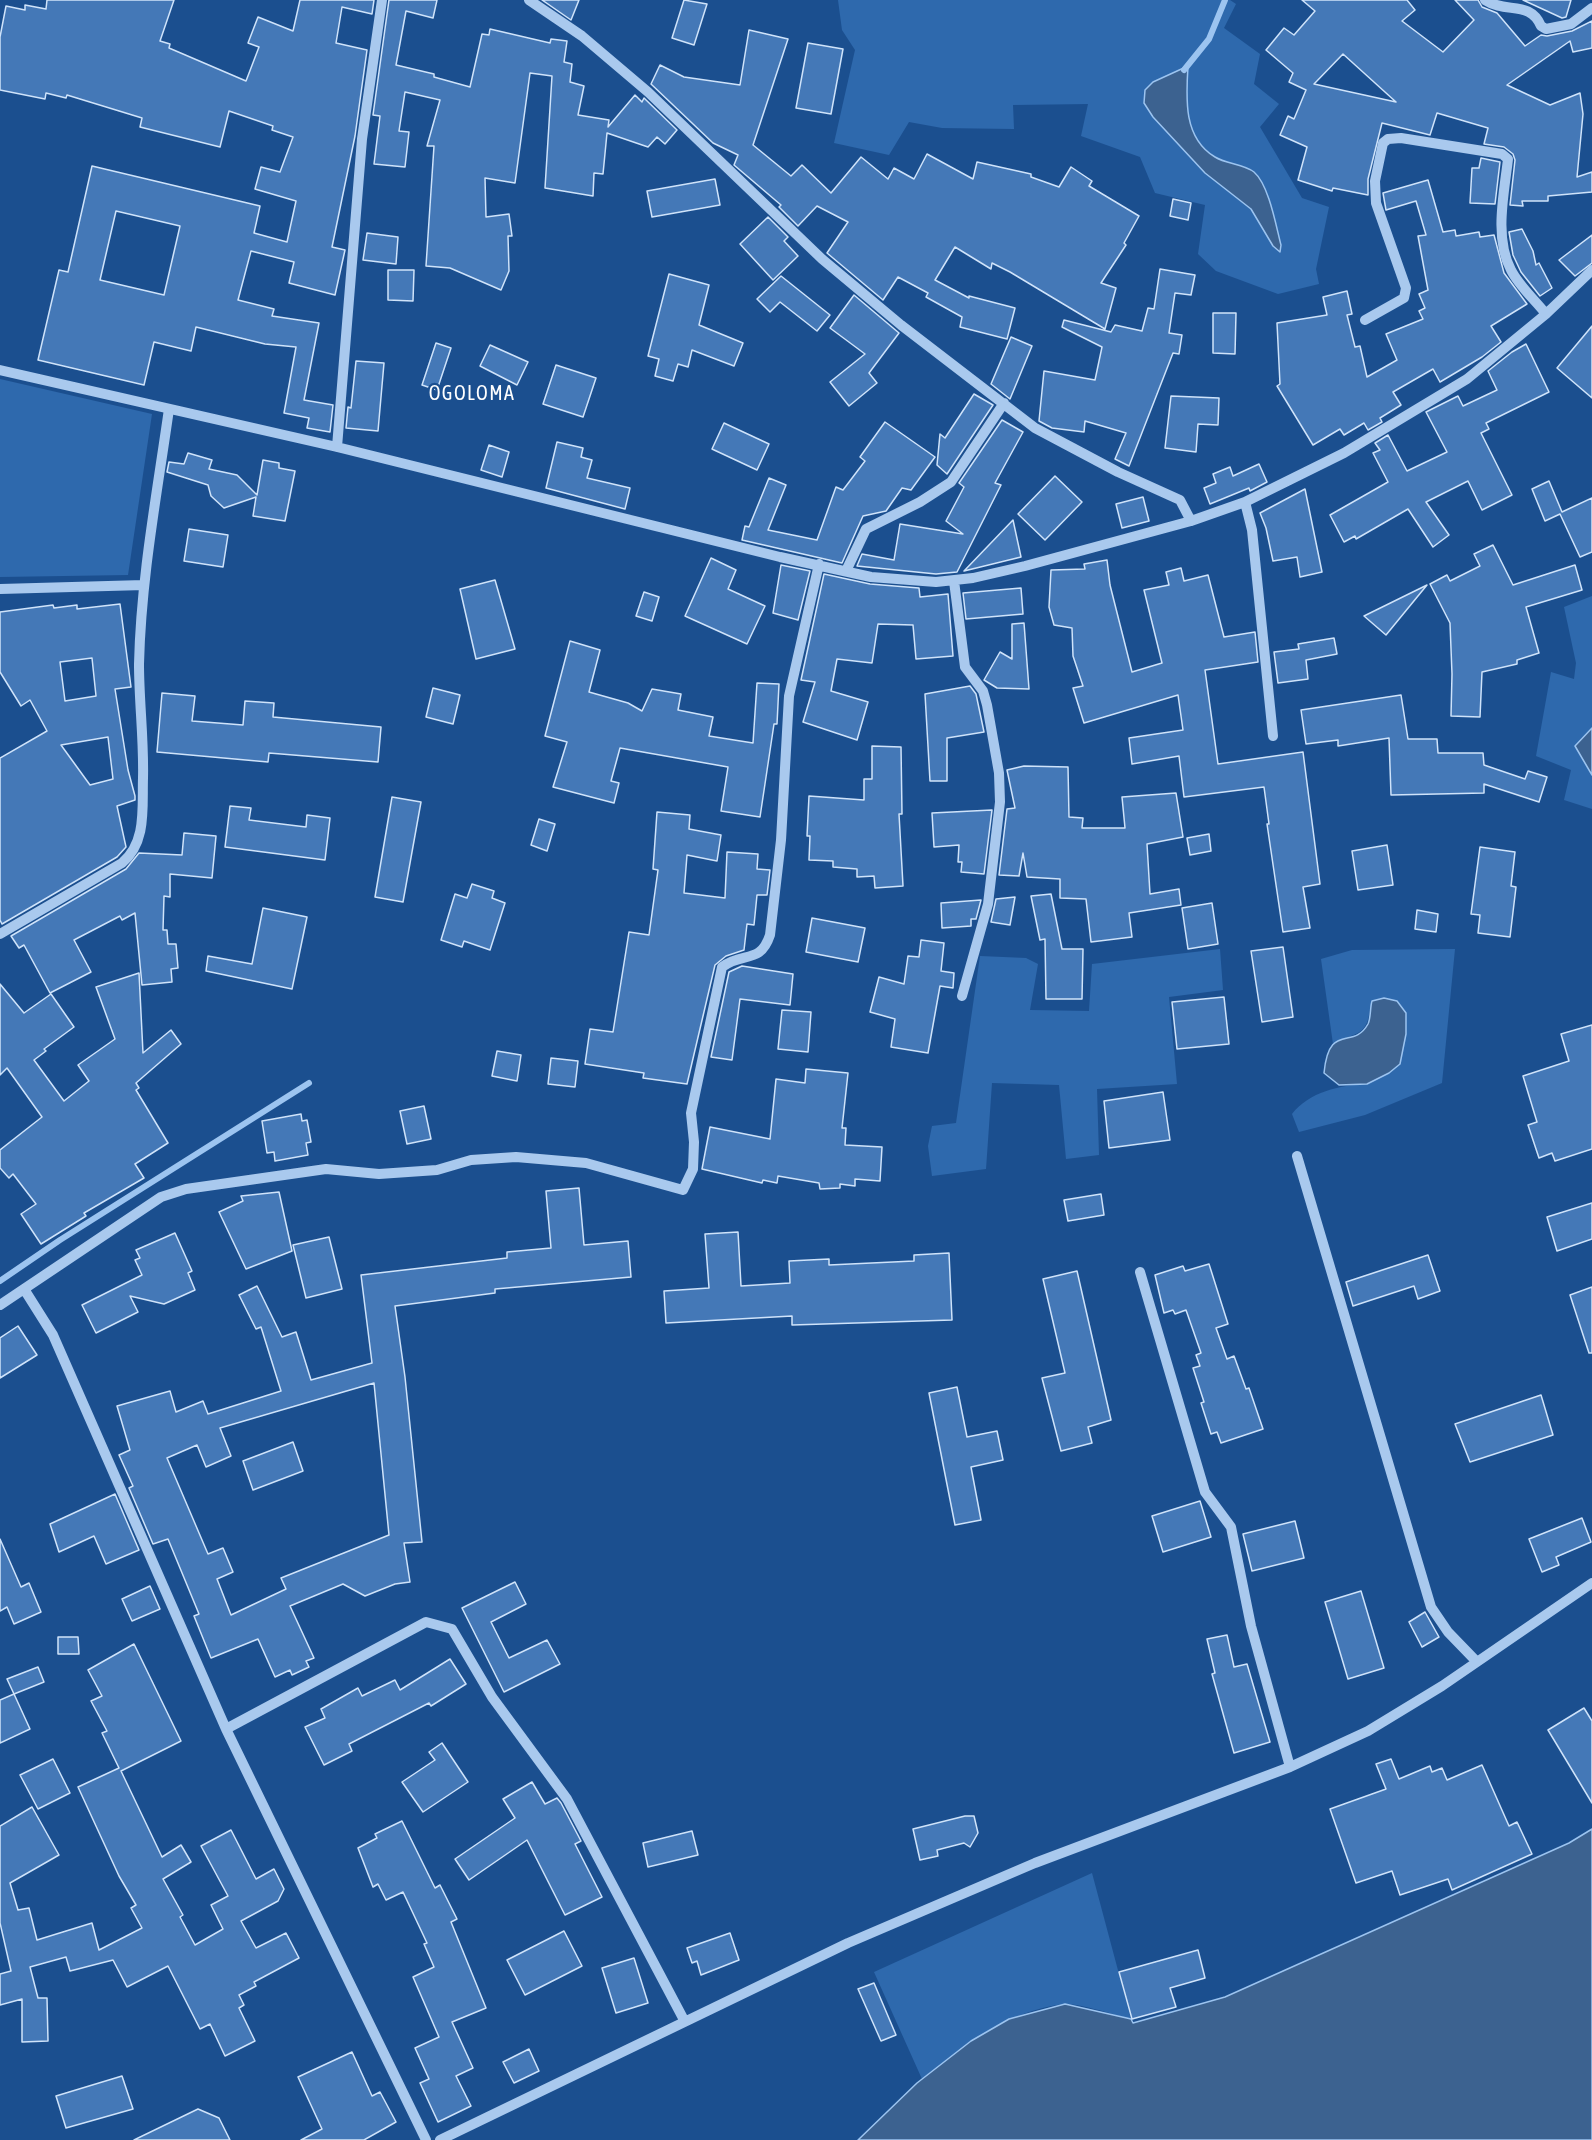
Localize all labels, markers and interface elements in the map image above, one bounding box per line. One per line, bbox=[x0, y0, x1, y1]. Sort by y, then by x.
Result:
district label: OGOLOMA bbox=[429, 382, 515, 406]

